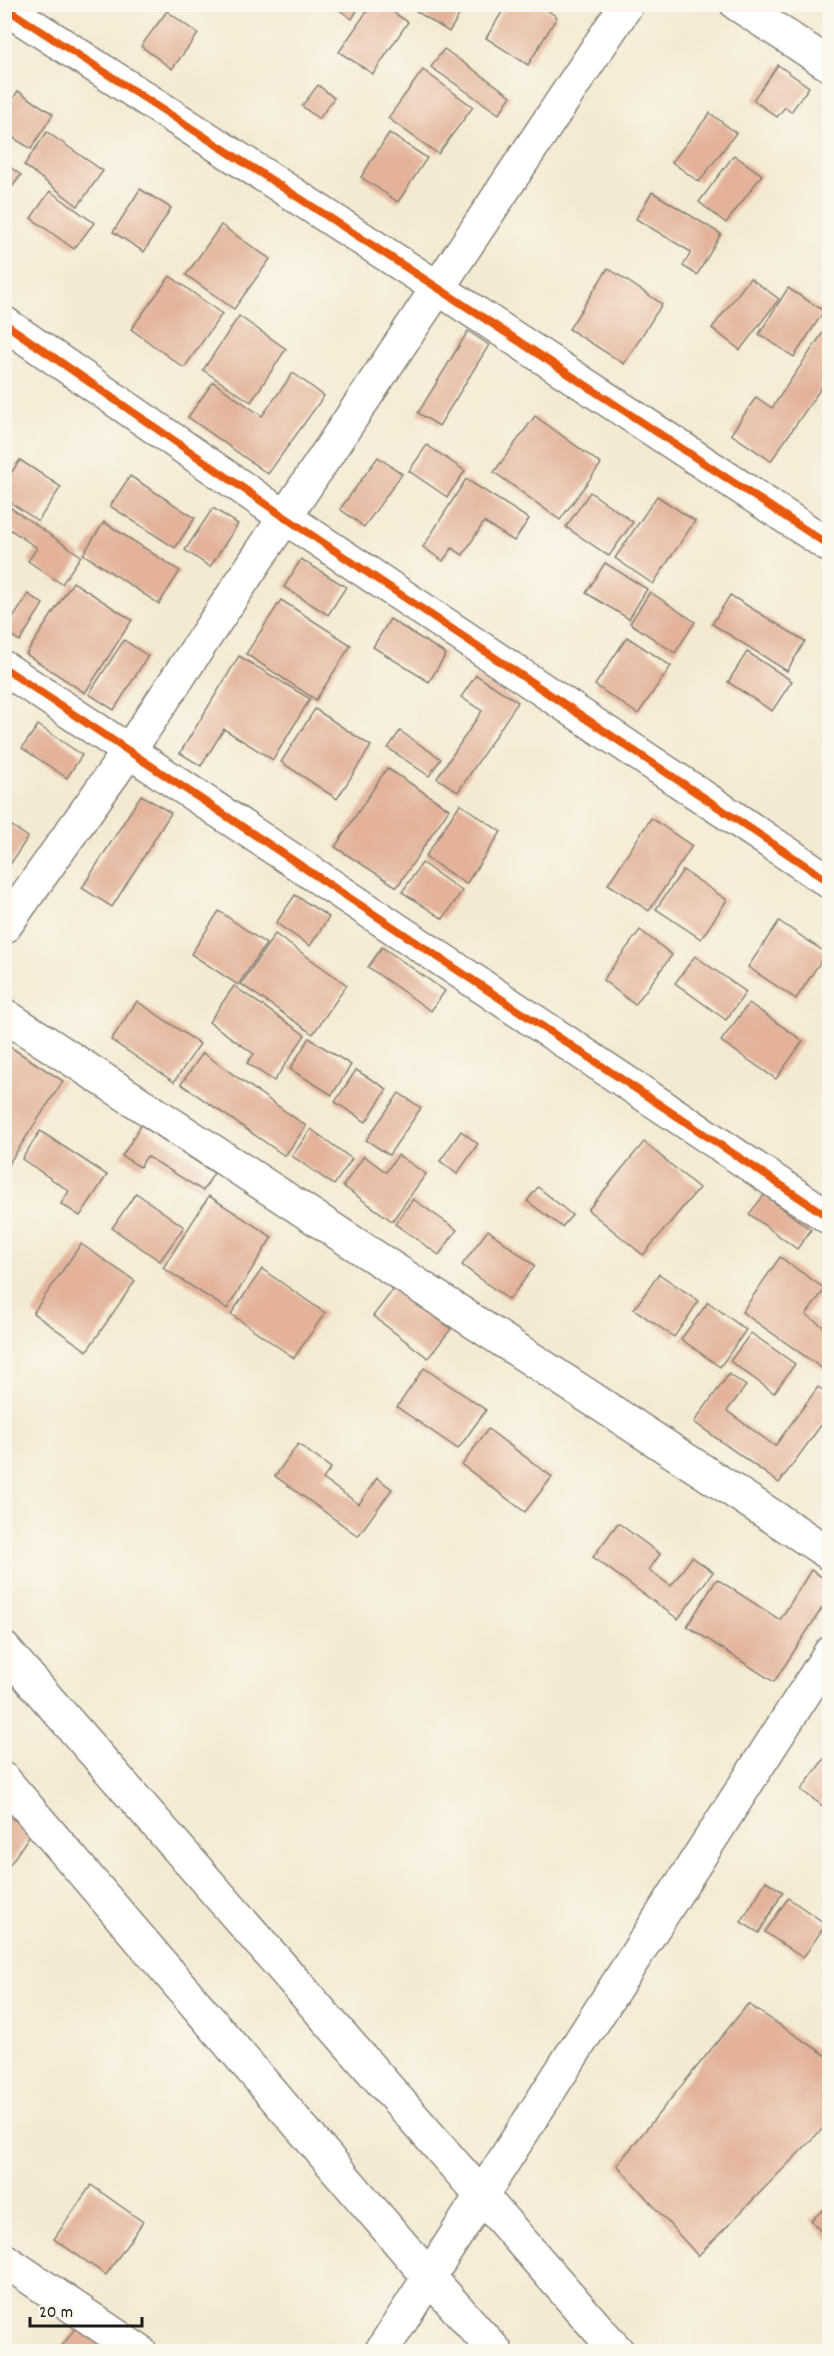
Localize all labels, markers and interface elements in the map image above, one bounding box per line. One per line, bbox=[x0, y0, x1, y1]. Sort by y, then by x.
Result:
scale bar bbox=[30, 2290, 142, 2328]
text: 20 m bbox=[39, 2301, 73, 2326]

